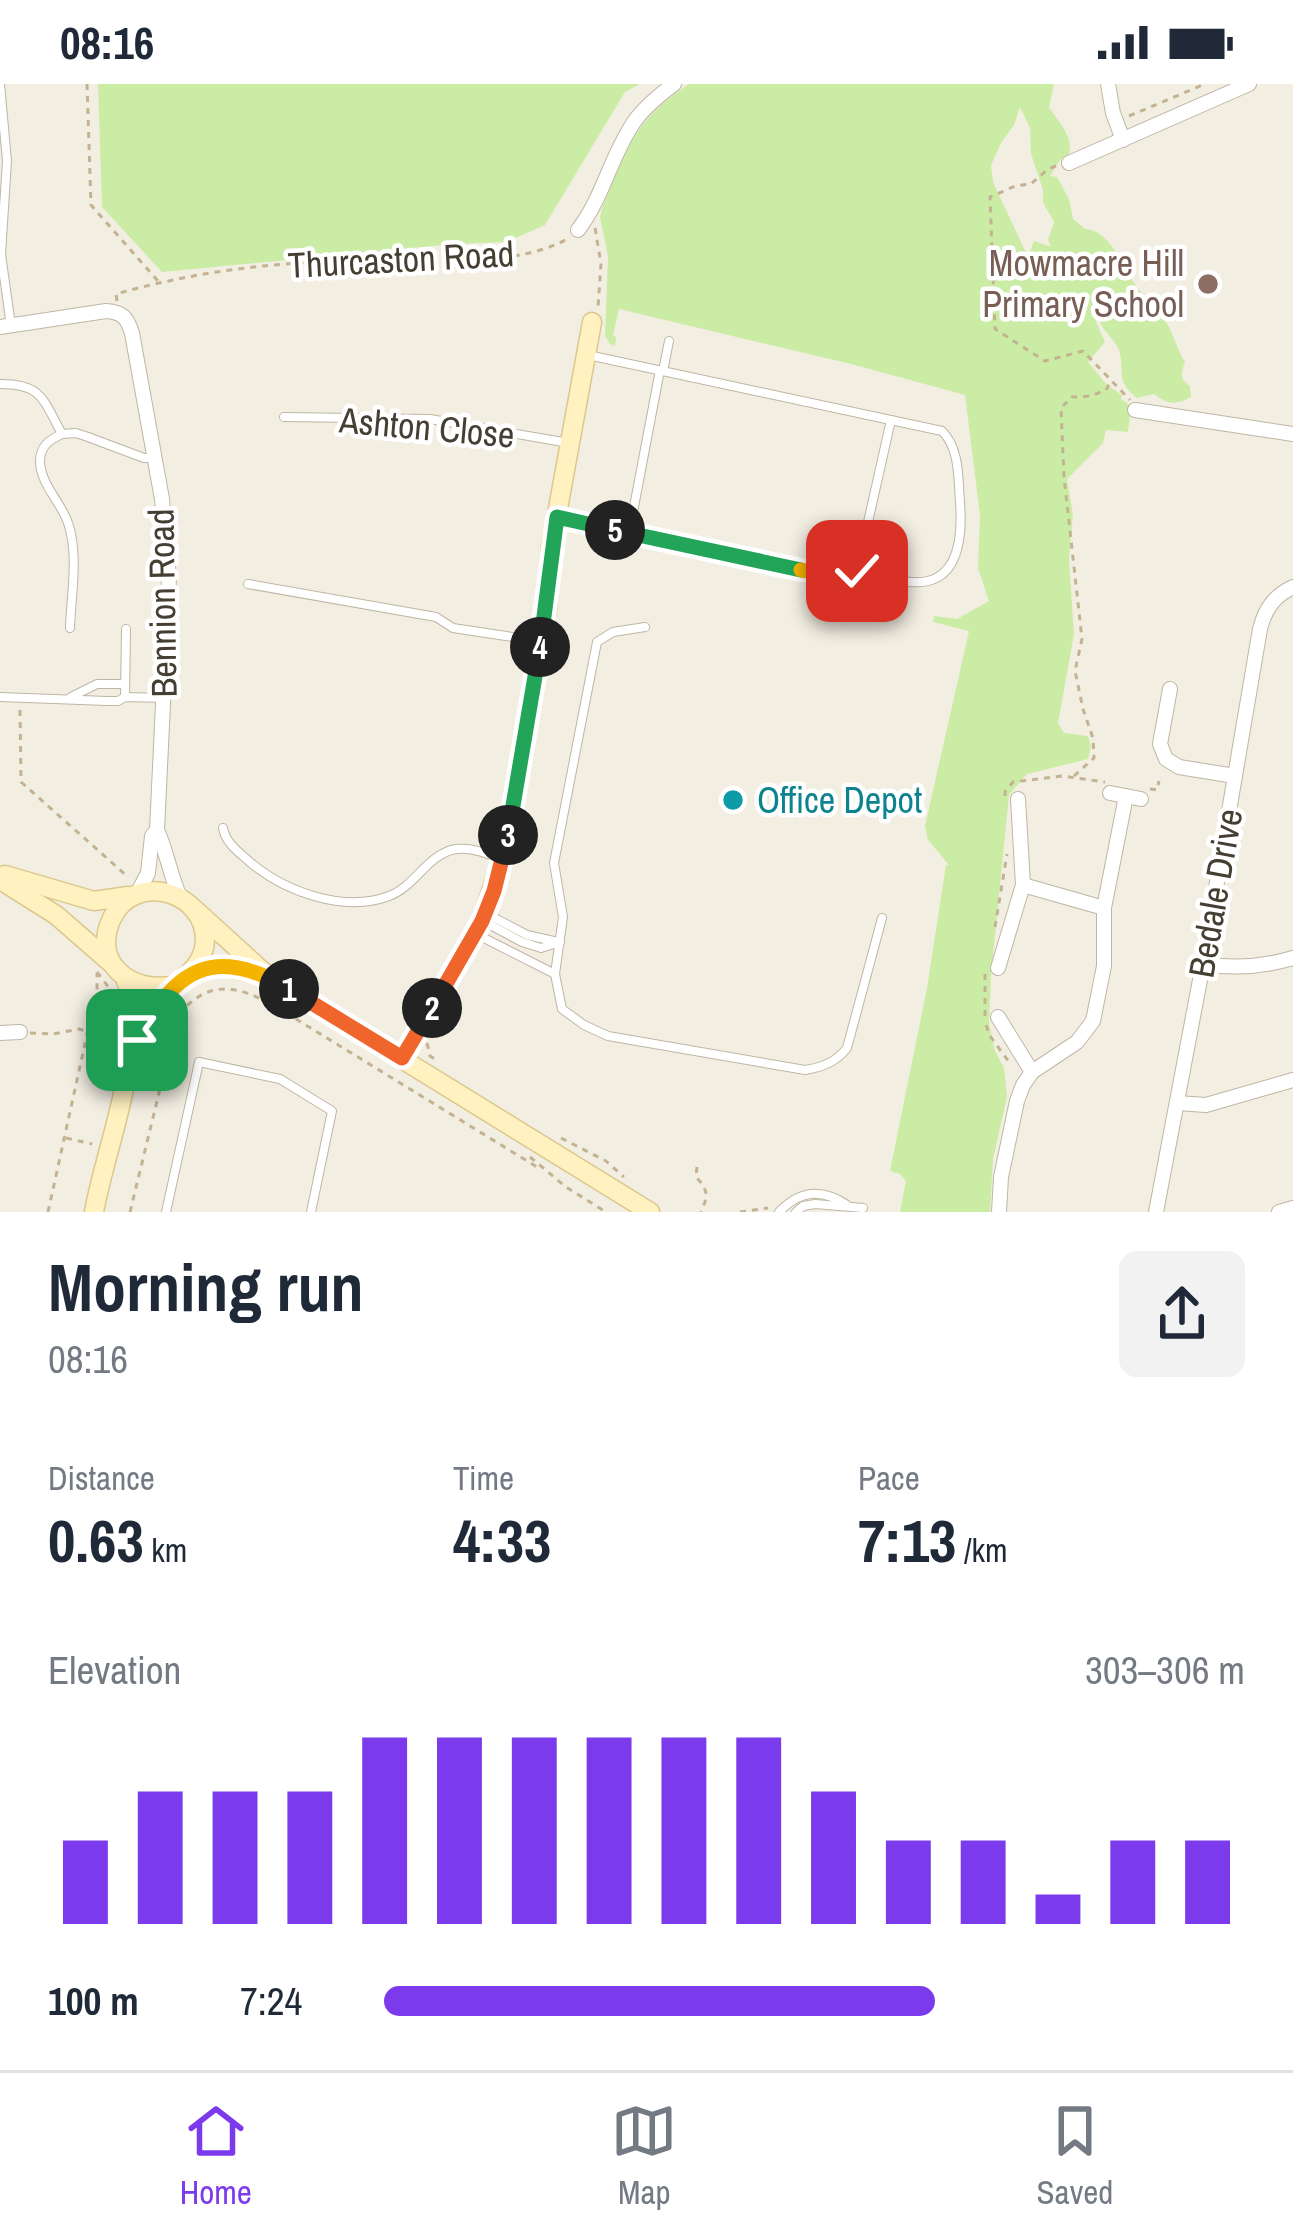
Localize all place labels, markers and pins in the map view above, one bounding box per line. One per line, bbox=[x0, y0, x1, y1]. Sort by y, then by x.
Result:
place label: Mowmacre Hill Primary School bbox=[982, 239, 1184, 328]
marker: Mowmacre Hill Primary School bbox=[1195, 271, 1221, 297]
pin: 5 bbox=[585, 500, 645, 560]
pin bbox=[806, 520, 908, 622]
pin: 4 bbox=[510, 617, 570, 677]
place label: Office Depot bbox=[757, 776, 922, 824]
marker: Office Depot bbox=[720, 787, 746, 813]
pin: 3 bbox=[478, 805, 538, 865]
pin: 1 bbox=[259, 959, 319, 1019]
pin: 2 bbox=[402, 978, 462, 1038]
pin bbox=[86, 989, 188, 1091]

